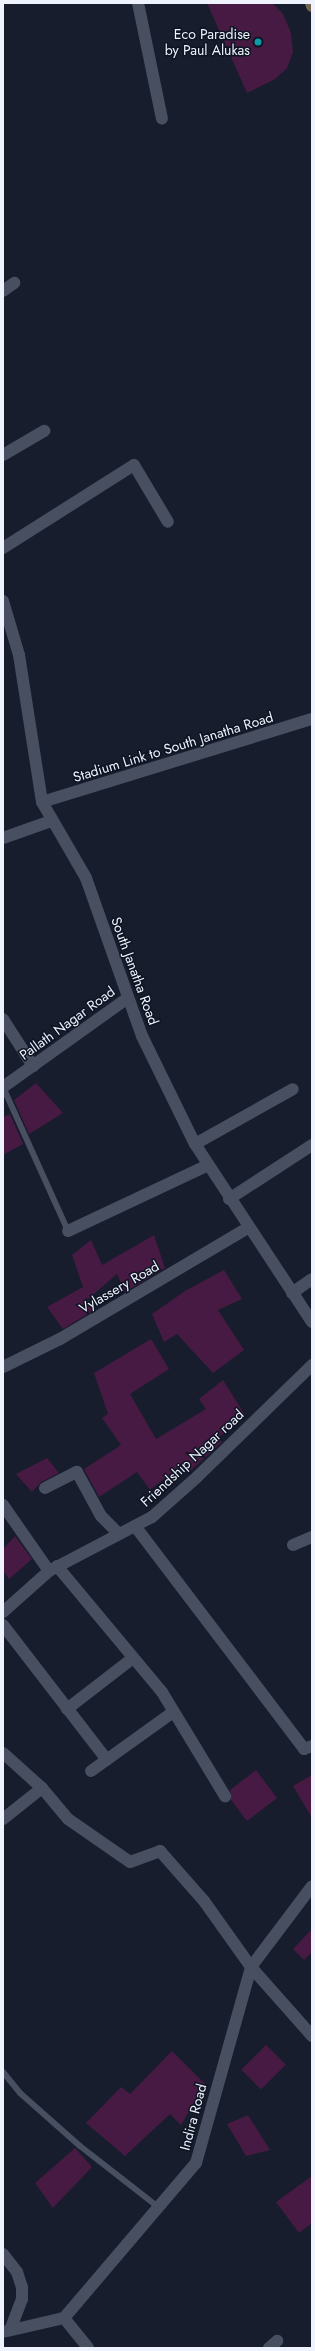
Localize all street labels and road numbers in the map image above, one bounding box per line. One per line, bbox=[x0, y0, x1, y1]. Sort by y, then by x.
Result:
street label: Stadium Link to South Janatha Road bbox=[71, 709, 275, 785]
street label: South Janatha Road bbox=[108, 915, 162, 1027]
street label: Pallath Nagar Road bbox=[16, 983, 118, 1063]
street label: Vylassery Road bbox=[76, 1257, 162, 1317]
street label: Friendship Nagar road bbox=[137, 1406, 247, 1510]
street label: Indira Road bbox=[176, 2082, 210, 2152]

